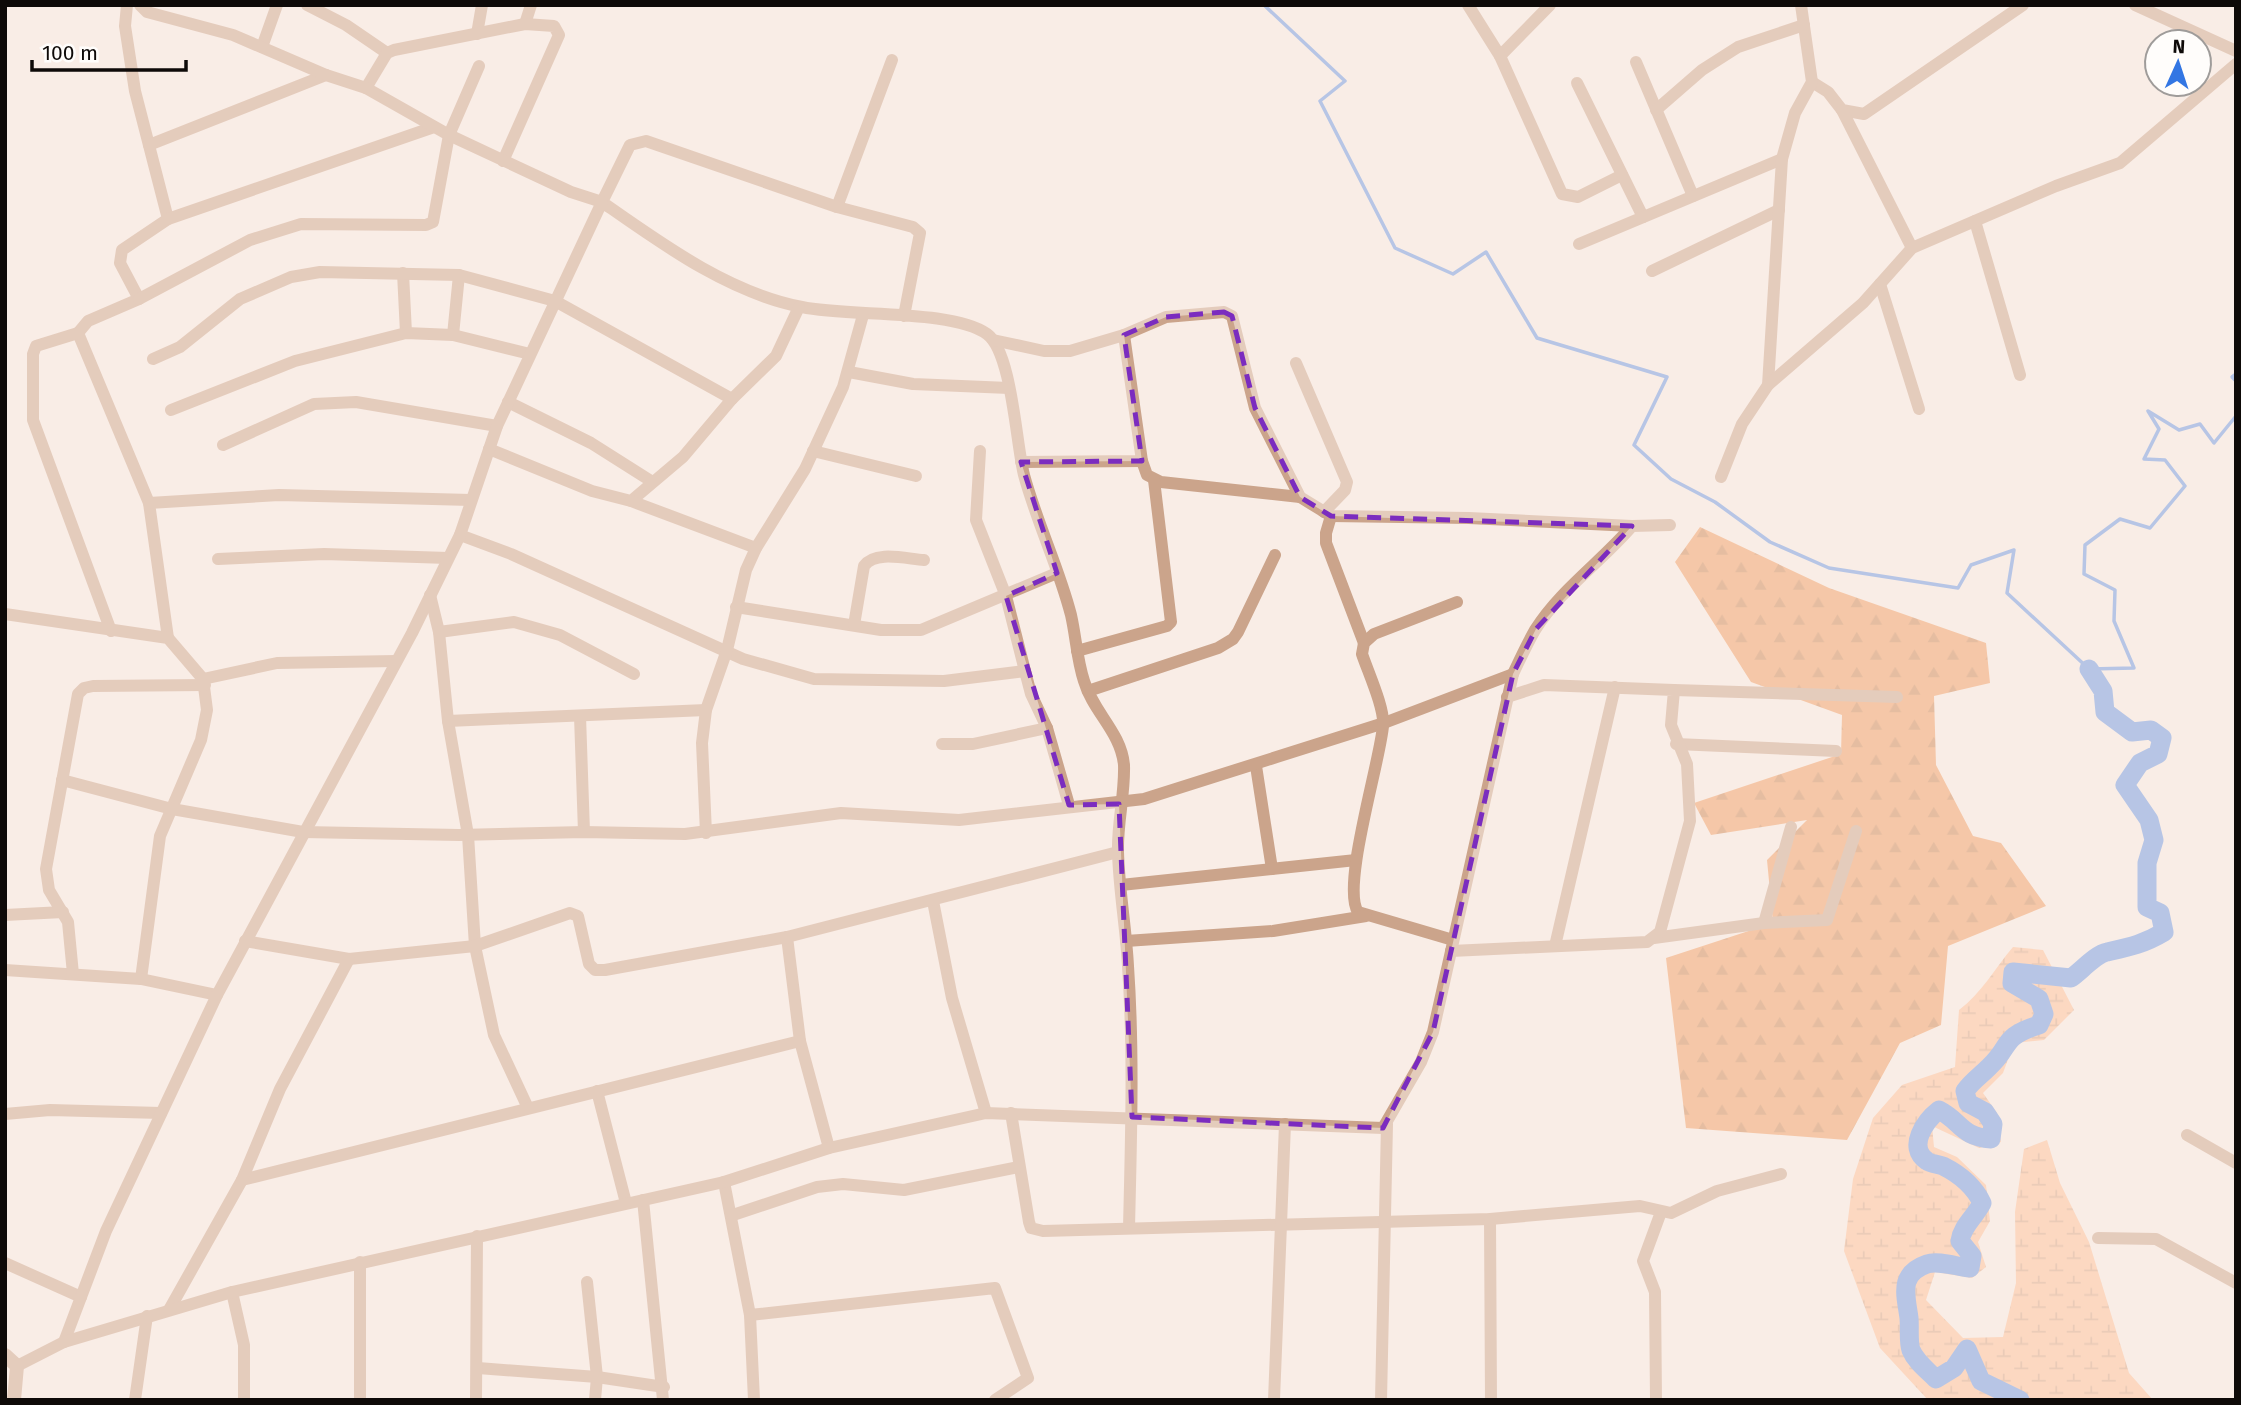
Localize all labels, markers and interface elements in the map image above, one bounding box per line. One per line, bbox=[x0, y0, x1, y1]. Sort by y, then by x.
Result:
scale bar bbox=[32, 28, 186, 72]
north arrow bbox=[2143, 28, 2213, 98]
text: N bbox=[2172, 35, 2186, 58]
text: 100 m bbox=[42, 40, 98, 66]

